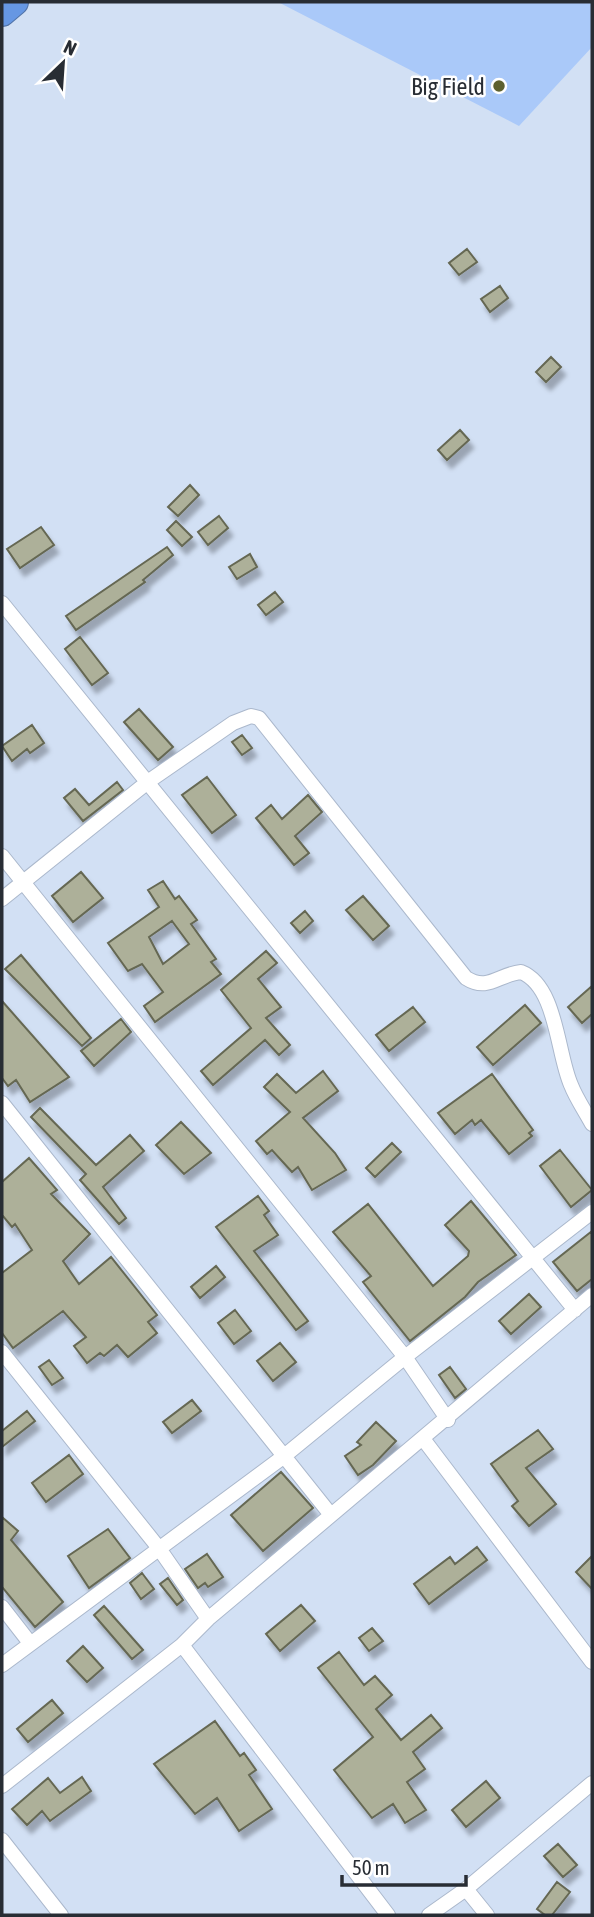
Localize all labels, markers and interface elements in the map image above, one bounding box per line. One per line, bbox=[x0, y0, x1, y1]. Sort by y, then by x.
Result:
north arrow bbox=[28, 28, 98, 98]
text: N bbox=[60, 35, 80, 60]
place label: Big Field bbox=[411, 73, 485, 100]
marker: Big Field bbox=[491, 78, 507, 94]
scale bar bbox=[342, 1843, 466, 1887]
text: 50 m bbox=[352, 1855, 390, 1879]

